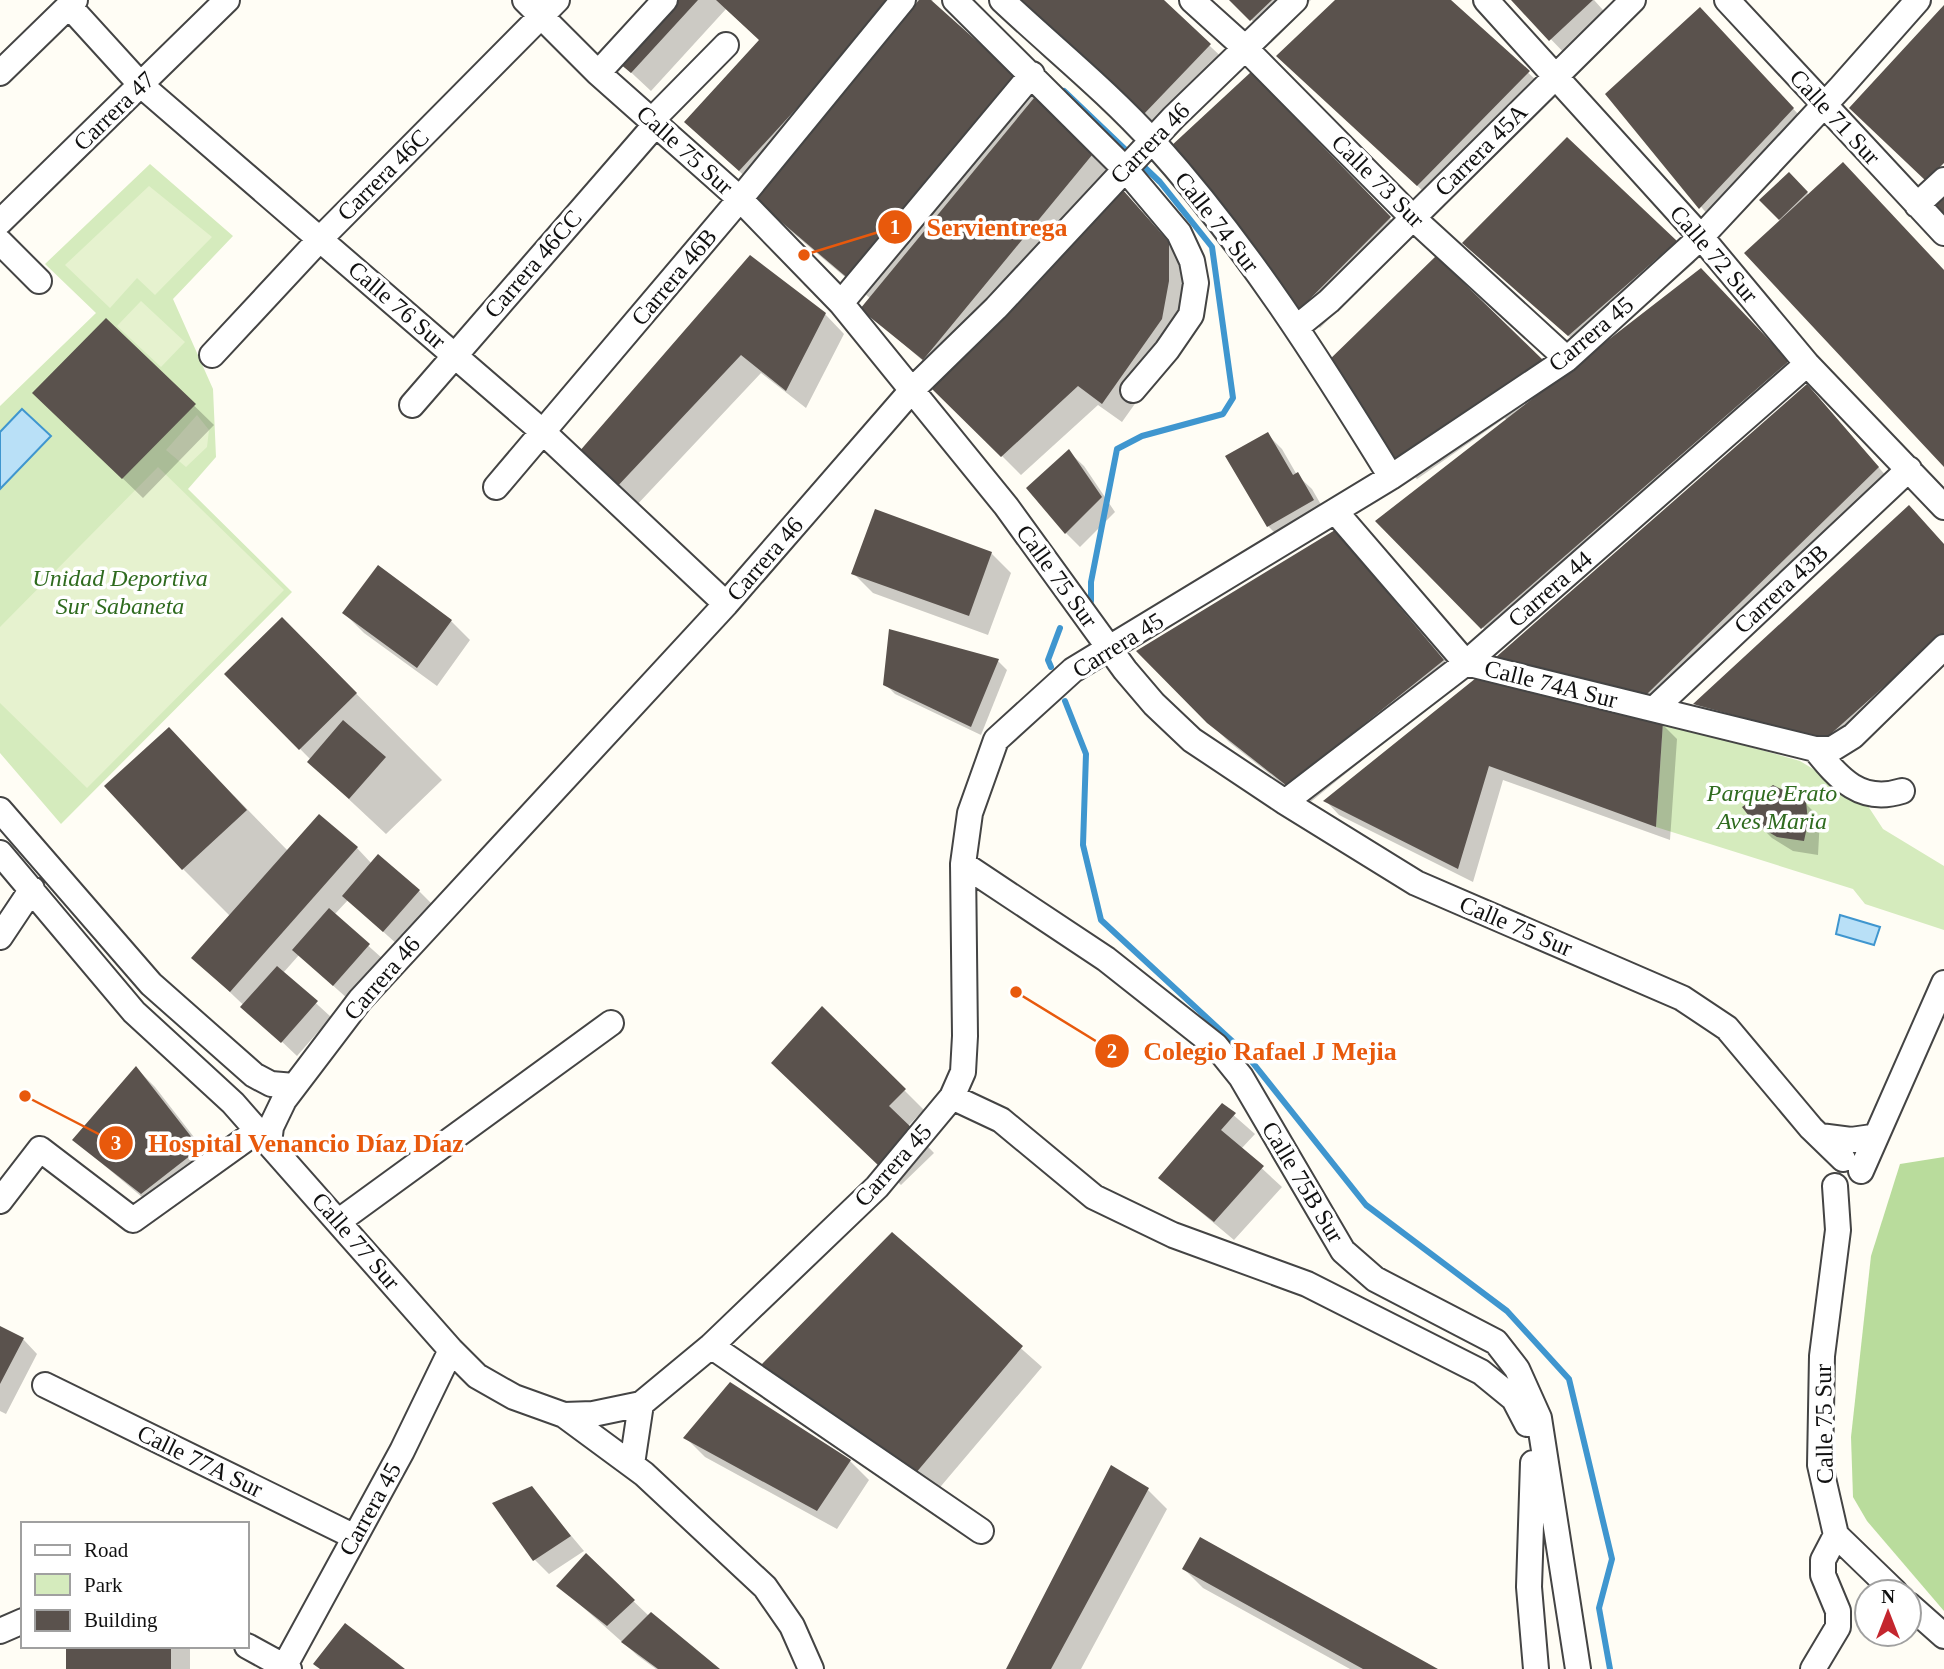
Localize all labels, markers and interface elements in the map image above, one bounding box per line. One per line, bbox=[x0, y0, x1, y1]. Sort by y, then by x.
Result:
street label: Calle 71 Sur bbox=[1785, 64, 1885, 170]
street label: Carrera 47 bbox=[68, 66, 160, 156]
street label: Carrera 46 bbox=[1105, 97, 1195, 189]
street label: Carrera 45A bbox=[1430, 98, 1533, 201]
street label: Calle 75 Sur bbox=[632, 100, 738, 200]
street label: Carrera 46C bbox=[332, 124, 434, 226]
street label: Calle 73 Sur bbox=[1326, 129, 1430, 233]
street label: Calle 74 Sur bbox=[1170, 167, 1264, 277]
street label: Calle 72 Sur bbox=[1665, 200, 1763, 308]
callout: Servientrega bbox=[878, 203, 1082, 250]
street label: Carrera 46CC bbox=[479, 205, 587, 323]
text: Servientrega bbox=[926, 213, 1068, 242]
text: 1 bbox=[890, 215, 900, 239]
street label: Carrera 46B bbox=[626, 223, 722, 331]
street label: Calle 76 Sur bbox=[343, 256, 451, 354]
street label: Carrera 45 bbox=[1544, 291, 1638, 377]
street label: Carrera 46 bbox=[722, 512, 808, 606]
street label: Calle 75 Sur bbox=[1011, 520, 1103, 632]
street label: Carrera 43B bbox=[1729, 539, 1833, 639]
street label: Carrera 44 bbox=[1503, 546, 1597, 632]
park label: Unidad Deportiva Sur Sabaneta bbox=[32, 565, 208, 619]
street label: Carrera 45 bbox=[1068, 607, 1168, 683]
street label: Calle 74A Sur bbox=[1482, 655, 1620, 713]
park label: Parque Erato Aves Maria bbox=[1706, 780, 1837, 834]
street label: Calle 75 Sur bbox=[1456, 891, 1576, 961]
street label: Carrera 46 bbox=[339, 931, 425, 1025]
callout: Colegio Rafael J Mejia bbox=[1094, 1028, 1411, 1075]
text: Colegio Rafael J Mejia bbox=[1143, 1037, 1397, 1066]
text: 2 bbox=[1107, 1039, 1117, 1063]
street label: Calle 75B Sur bbox=[1257, 1117, 1349, 1247]
street label: Carrera 45 bbox=[849, 1118, 937, 1212]
callout: Hospital Venancio Díaz Díaz bbox=[99, 1120, 478, 1167]
text: Hospital Venancio Díaz Díaz bbox=[148, 1129, 464, 1158]
text: 3 bbox=[111, 1131, 121, 1155]
street label: Calle 77 Sur bbox=[307, 1187, 405, 1295]
street label: Calle 75 Sur bbox=[1810, 1364, 1838, 1484]
street label: Calle 77A Sur bbox=[133, 1420, 267, 1502]
street label: Carrera 45 bbox=[334, 1458, 406, 1560]
legend bbox=[21, 1522, 248, 1648]
text: Road bbox=[84, 1538, 129, 1562]
text: Park bbox=[84, 1573, 123, 1597]
north arrow bbox=[1853, 1578, 1923, 1648]
text: N bbox=[1881, 1586, 1895, 1607]
text: Building bbox=[84, 1608, 158, 1632]

